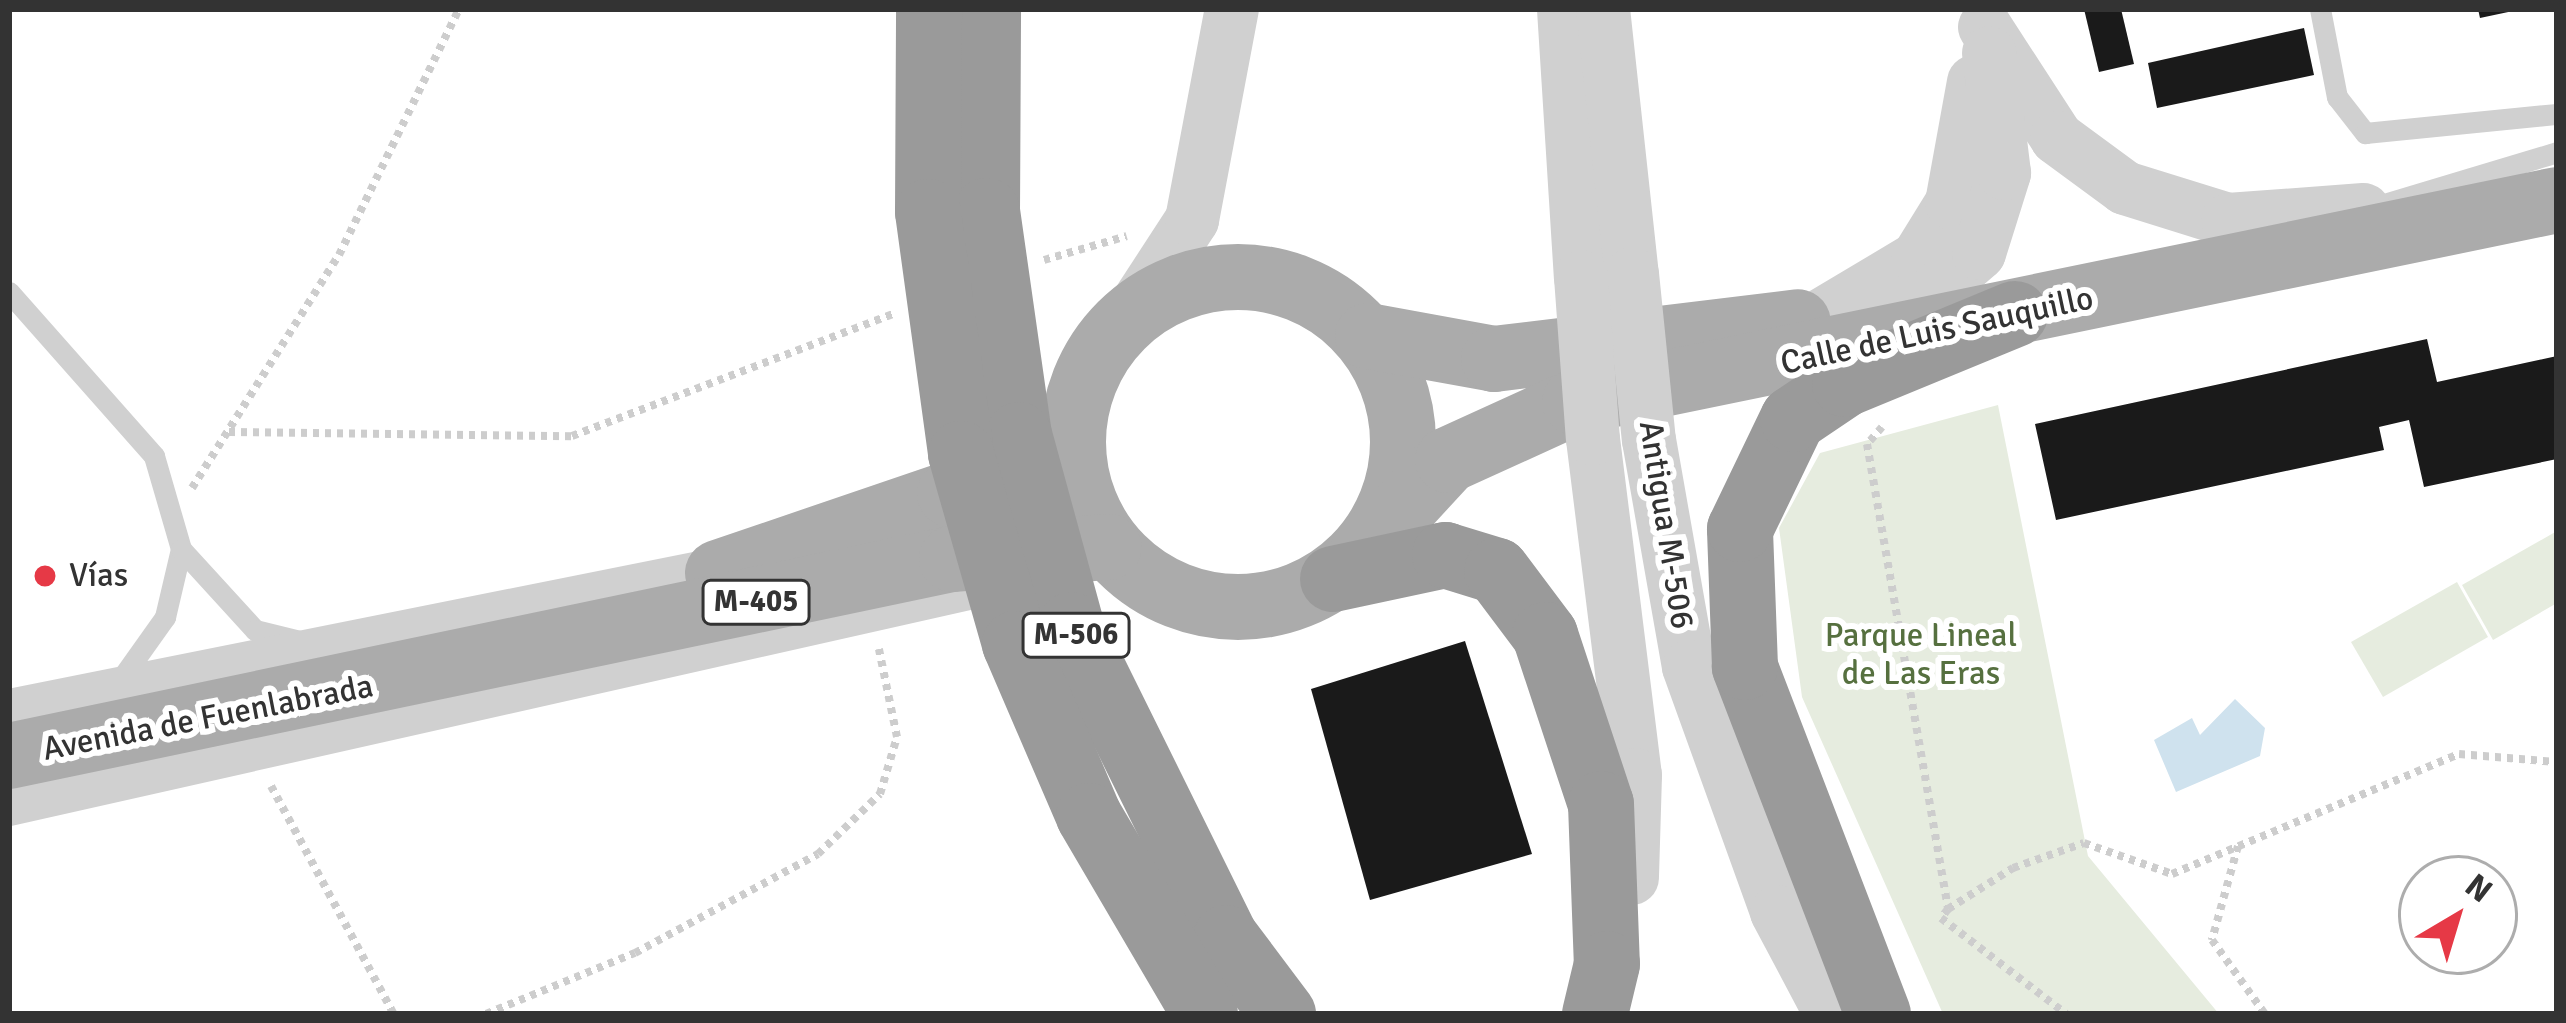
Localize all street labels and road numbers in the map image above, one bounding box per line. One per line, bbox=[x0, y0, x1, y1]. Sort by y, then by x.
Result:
street label: Calle de Luis Sauquillo bbox=[1777, 279, 2097, 383]
street label: Antigua M-506 bbox=[1630, 418, 1702, 632]
road number: M-405 bbox=[699, 578, 813, 626]
road number: M-506 bbox=[1019, 611, 1133, 659]
street label: Avenida de Fuenlabrada bbox=[39, 667, 377, 769]

